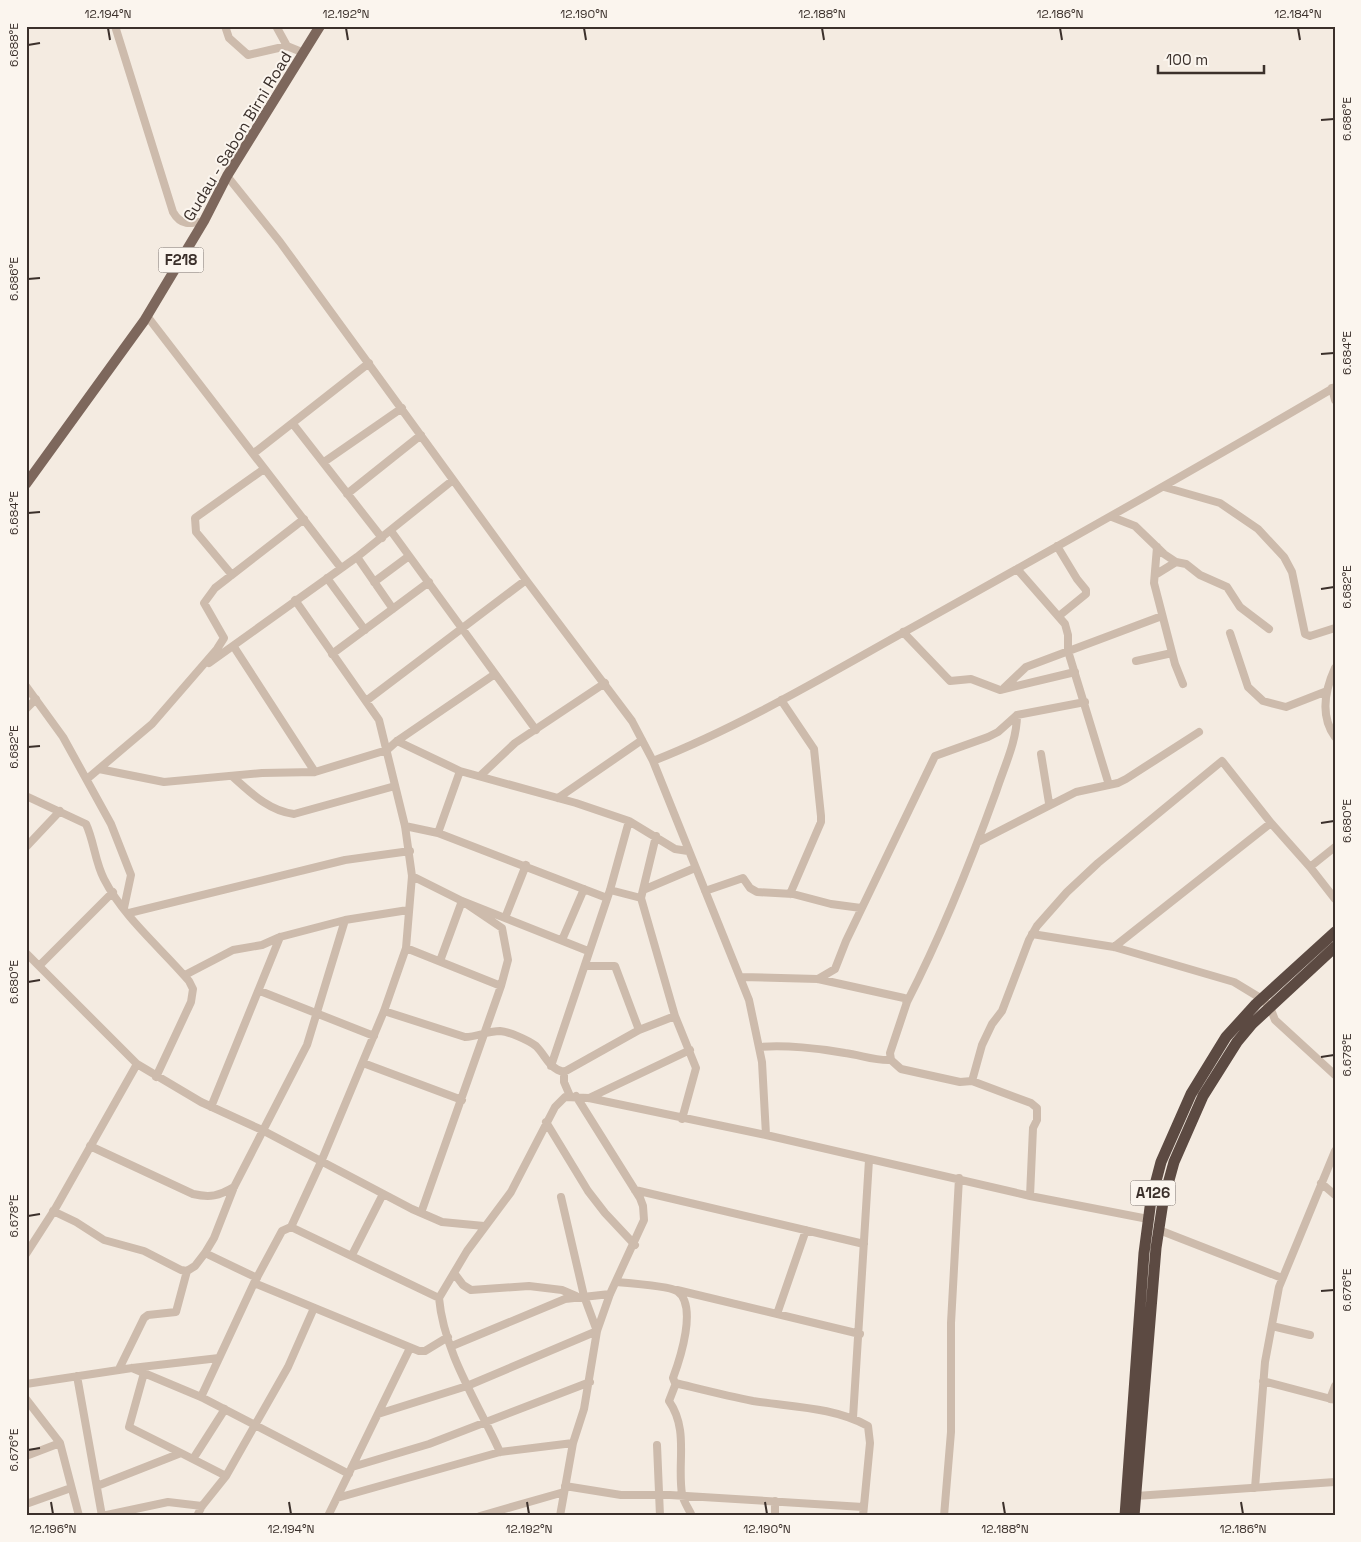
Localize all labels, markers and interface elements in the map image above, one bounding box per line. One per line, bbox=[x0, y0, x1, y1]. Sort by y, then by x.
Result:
text: 12.194°N bbox=[84, 6, 132, 22]
text: 12.192°N bbox=[323, 6, 369, 22]
text: 12.190°N bbox=[560, 6, 608, 22]
text: 12.188°N bbox=[798, 6, 846, 22]
text: 12.186°N bbox=[1036, 6, 1084, 22]
text: 12.184°N bbox=[1274, 6, 1322, 22]
text: 6.688°E bbox=[6, 23, 22, 67]
scale bar bbox=[1158, 42, 1265, 74]
street label: Gudau - Sabon Birni Road bbox=[178, 47, 297, 225]
text: 100 m bbox=[1166, 50, 1208, 69]
text: 6.686°E bbox=[1339, 97, 1355, 141]
road number: F218 bbox=[158, 248, 204, 272]
text: 6.686°E bbox=[6, 257, 22, 301]
text: 6.684°E bbox=[1339, 331, 1355, 375]
text: 6.684°E bbox=[6, 491, 22, 535]
text: 6.682°E bbox=[1339, 565, 1355, 609]
text: 6.682°E bbox=[6, 725, 22, 769]
text: 6.680°E bbox=[1339, 799, 1355, 843]
text: 6.680°E bbox=[6, 960, 22, 1004]
text: 6.678°E bbox=[1339, 1033, 1355, 1076]
road number: A126 bbox=[1130, 1180, 1176, 1206]
text: 6.678°E bbox=[6, 1194, 22, 1237]
text: 6.676°E bbox=[1339, 1268, 1355, 1311]
text: 6.676°E bbox=[6, 1428, 22, 1471]
text: 12.196°N bbox=[29, 1521, 77, 1537]
text: 12.194°N bbox=[267, 1521, 315, 1537]
text: 12.192°N bbox=[506, 1521, 552, 1537]
text: 12.190°N bbox=[743, 1521, 791, 1537]
text: 12.188°N bbox=[981, 1521, 1029, 1537]
text: 12.186°N bbox=[1219, 1521, 1267, 1537]

